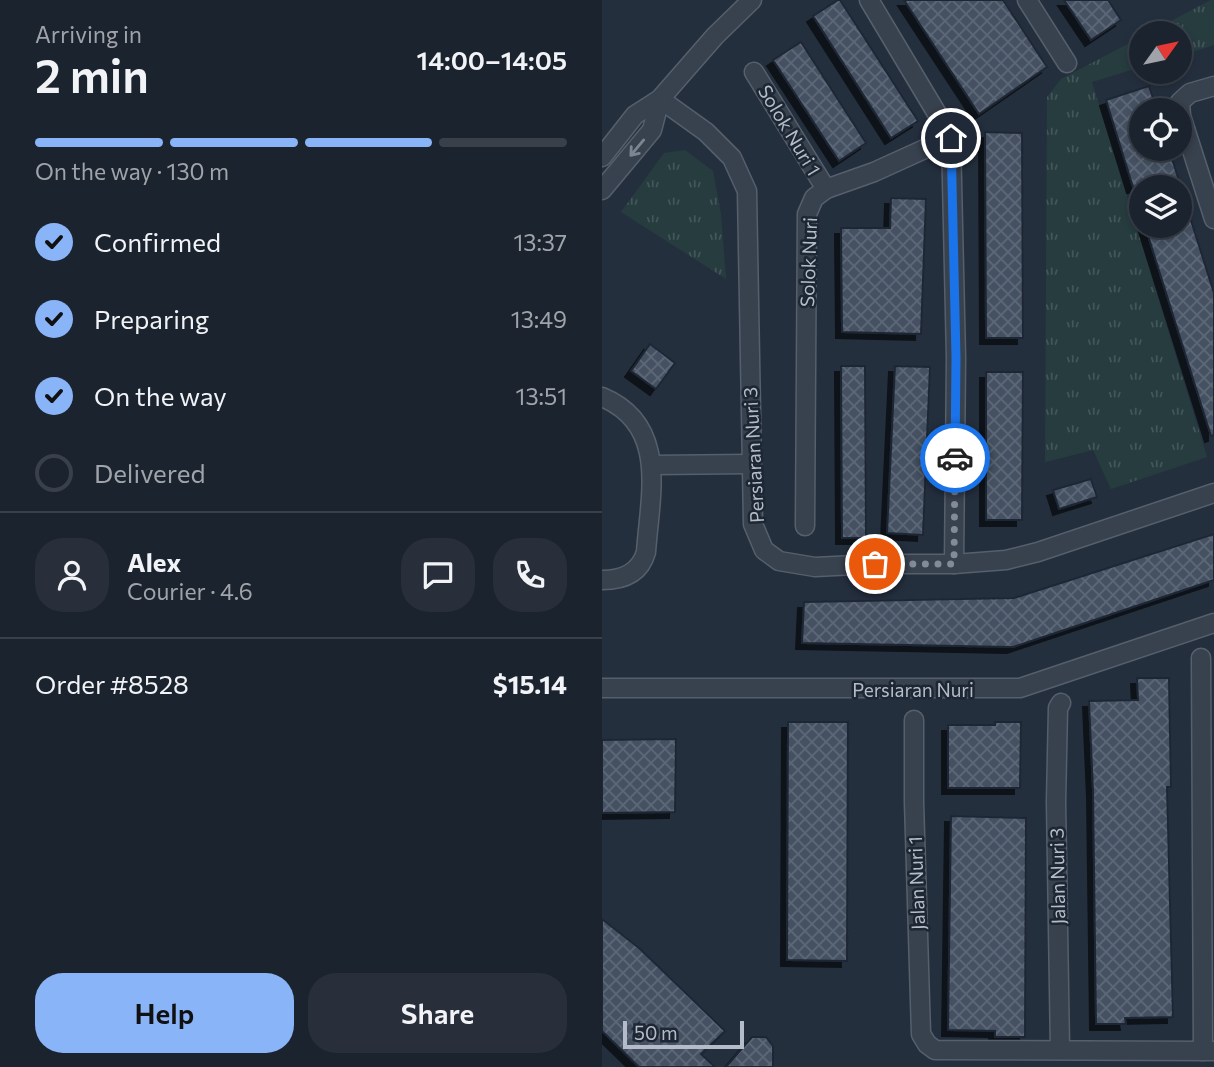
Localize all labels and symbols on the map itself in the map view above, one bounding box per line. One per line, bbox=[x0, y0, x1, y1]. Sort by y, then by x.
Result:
north arrow bbox=[1129, 21, 1192, 84]
street label: Solok Nuri 1 bbox=[754, 80, 826, 180]
pin bbox=[921, 108, 981, 168]
one-way arrow bbox=[629, 138, 645, 156]
street label: Solok Nuri bbox=[795, 217, 821, 307]
street label: Persiaran Nuri 3 bbox=[738, 386, 768, 524]
courier bbox=[920, 423, 990, 493]
pin bbox=[845, 534, 905, 594]
street label: Persiaran Nuri bbox=[852, 678, 974, 701]
street label: Jalan Nuri 3 bbox=[1045, 827, 1069, 925]
street label: Jalan Nuri 1 bbox=[903, 836, 929, 930]
scale bar bbox=[623, 1018, 744, 1050]

